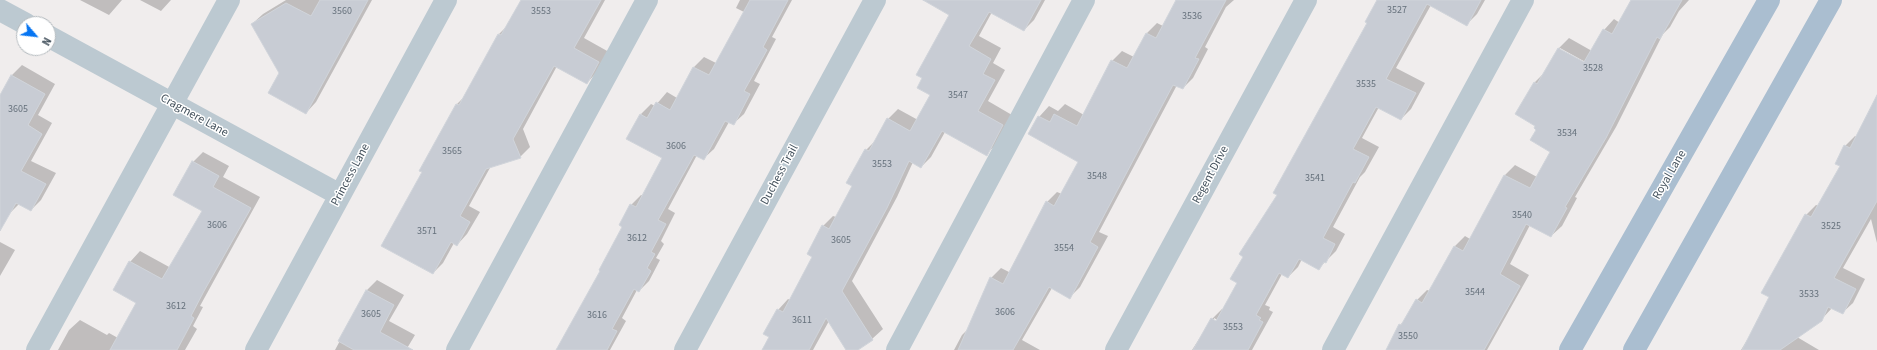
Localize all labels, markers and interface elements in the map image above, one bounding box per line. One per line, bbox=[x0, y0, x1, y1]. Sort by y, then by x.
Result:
house number: 3527 bbox=[1387, 5, 1407, 17]
house number: 3560 bbox=[332, 6, 352, 18]
house number: 3553 bbox=[531, 6, 551, 18]
house number: 3536 bbox=[1182, 11, 1202, 23]
north arrow bbox=[16, 16, 56, 56]
text: N bbox=[38, 35, 54, 48]
house number: 3528 bbox=[1583, 63, 1603, 75]
house number: 3535 bbox=[1356, 79, 1376, 91]
house number: 3547 bbox=[948, 90, 968, 102]
street label: Cragmere Lane bbox=[157, 91, 231, 141]
house number: 3605 bbox=[8, 104, 28, 116]
house number: 3534 bbox=[1557, 128, 1577, 140]
street label: Princess Lane bbox=[329, 141, 373, 209]
house number: 3606 bbox=[666, 141, 686, 153]
street label: Duchess Trail bbox=[758, 142, 802, 208]
street label: Regent Drive bbox=[1190, 144, 1232, 206]
house number: 3565 bbox=[442, 146, 462, 158]
street label: Royal Lane bbox=[1650, 148, 1690, 202]
house number: 3553 bbox=[872, 159, 892, 171]
house number: 3548 bbox=[1087, 171, 1107, 183]
house number: 3541 bbox=[1305, 173, 1325, 185]
house number: 3540 bbox=[1512, 210, 1532, 222]
house number: 3606 bbox=[207, 220, 227, 232]
house number: 3525 bbox=[1821, 221, 1841, 233]
house number: 3571 bbox=[417, 226, 437, 238]
house number: 3612 bbox=[627, 233, 647, 245]
house number: 3605 bbox=[831, 235, 851, 247]
house number: 3554 bbox=[1054, 243, 1074, 255]
house number: 3544 bbox=[1465, 287, 1485, 299]
house number: 3533 bbox=[1799, 289, 1819, 301]
house number: 3612 bbox=[166, 301, 186, 313]
house number: 3606 bbox=[995, 307, 1015, 319]
house number: 3605 bbox=[361, 309, 381, 321]
house number: 3616 bbox=[587, 310, 607, 322]
house number: 3611 bbox=[792, 315, 812, 327]
house number: 3553 bbox=[1223, 322, 1243, 334]
house number: 3550 bbox=[1398, 331, 1418, 343]

